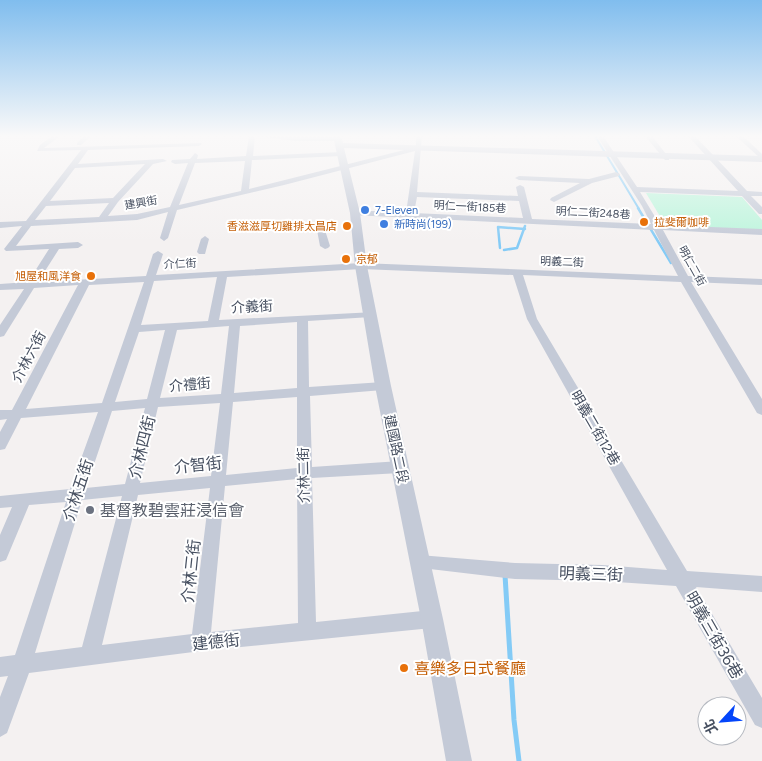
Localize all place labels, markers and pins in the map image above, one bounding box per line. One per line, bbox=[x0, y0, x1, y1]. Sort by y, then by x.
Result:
marker: 7-Eleven bbox=[359, 204, 371, 216]
place label: 7-Eleven bbox=[375, 204, 418, 217]
marker: 拉斐爾咖啡 bbox=[638, 216, 650, 228]
place label: 拉斐爾咖啡 bbox=[654, 216, 709, 229]
marker: 新時尚(199) bbox=[378, 218, 390, 230]
place label: 新時尚(199) bbox=[394, 218, 452, 231]
place label: 香滋滋厚切雞排太昌店 bbox=[227, 220, 337, 233]
marker: 香滋滋厚切雞排太昌店 bbox=[341, 220, 353, 232]
marker: 京郁 bbox=[340, 253, 352, 265]
place label: 京郁 bbox=[356, 253, 378, 266]
place label: 旭屋和風洋食 bbox=[15, 270, 81, 283]
marker: 旭屋和風洋食 bbox=[85, 270, 97, 282]
place label: 基督教碧雲莊浸信會 bbox=[100, 501, 244, 520]
marker: 基督教碧雲莊浸信會 bbox=[84, 504, 96, 516]
place label: 喜樂多日式餐廳 bbox=[414, 659, 526, 678]
marker: 喜樂多日式餐廳 bbox=[398, 662, 410, 674]

